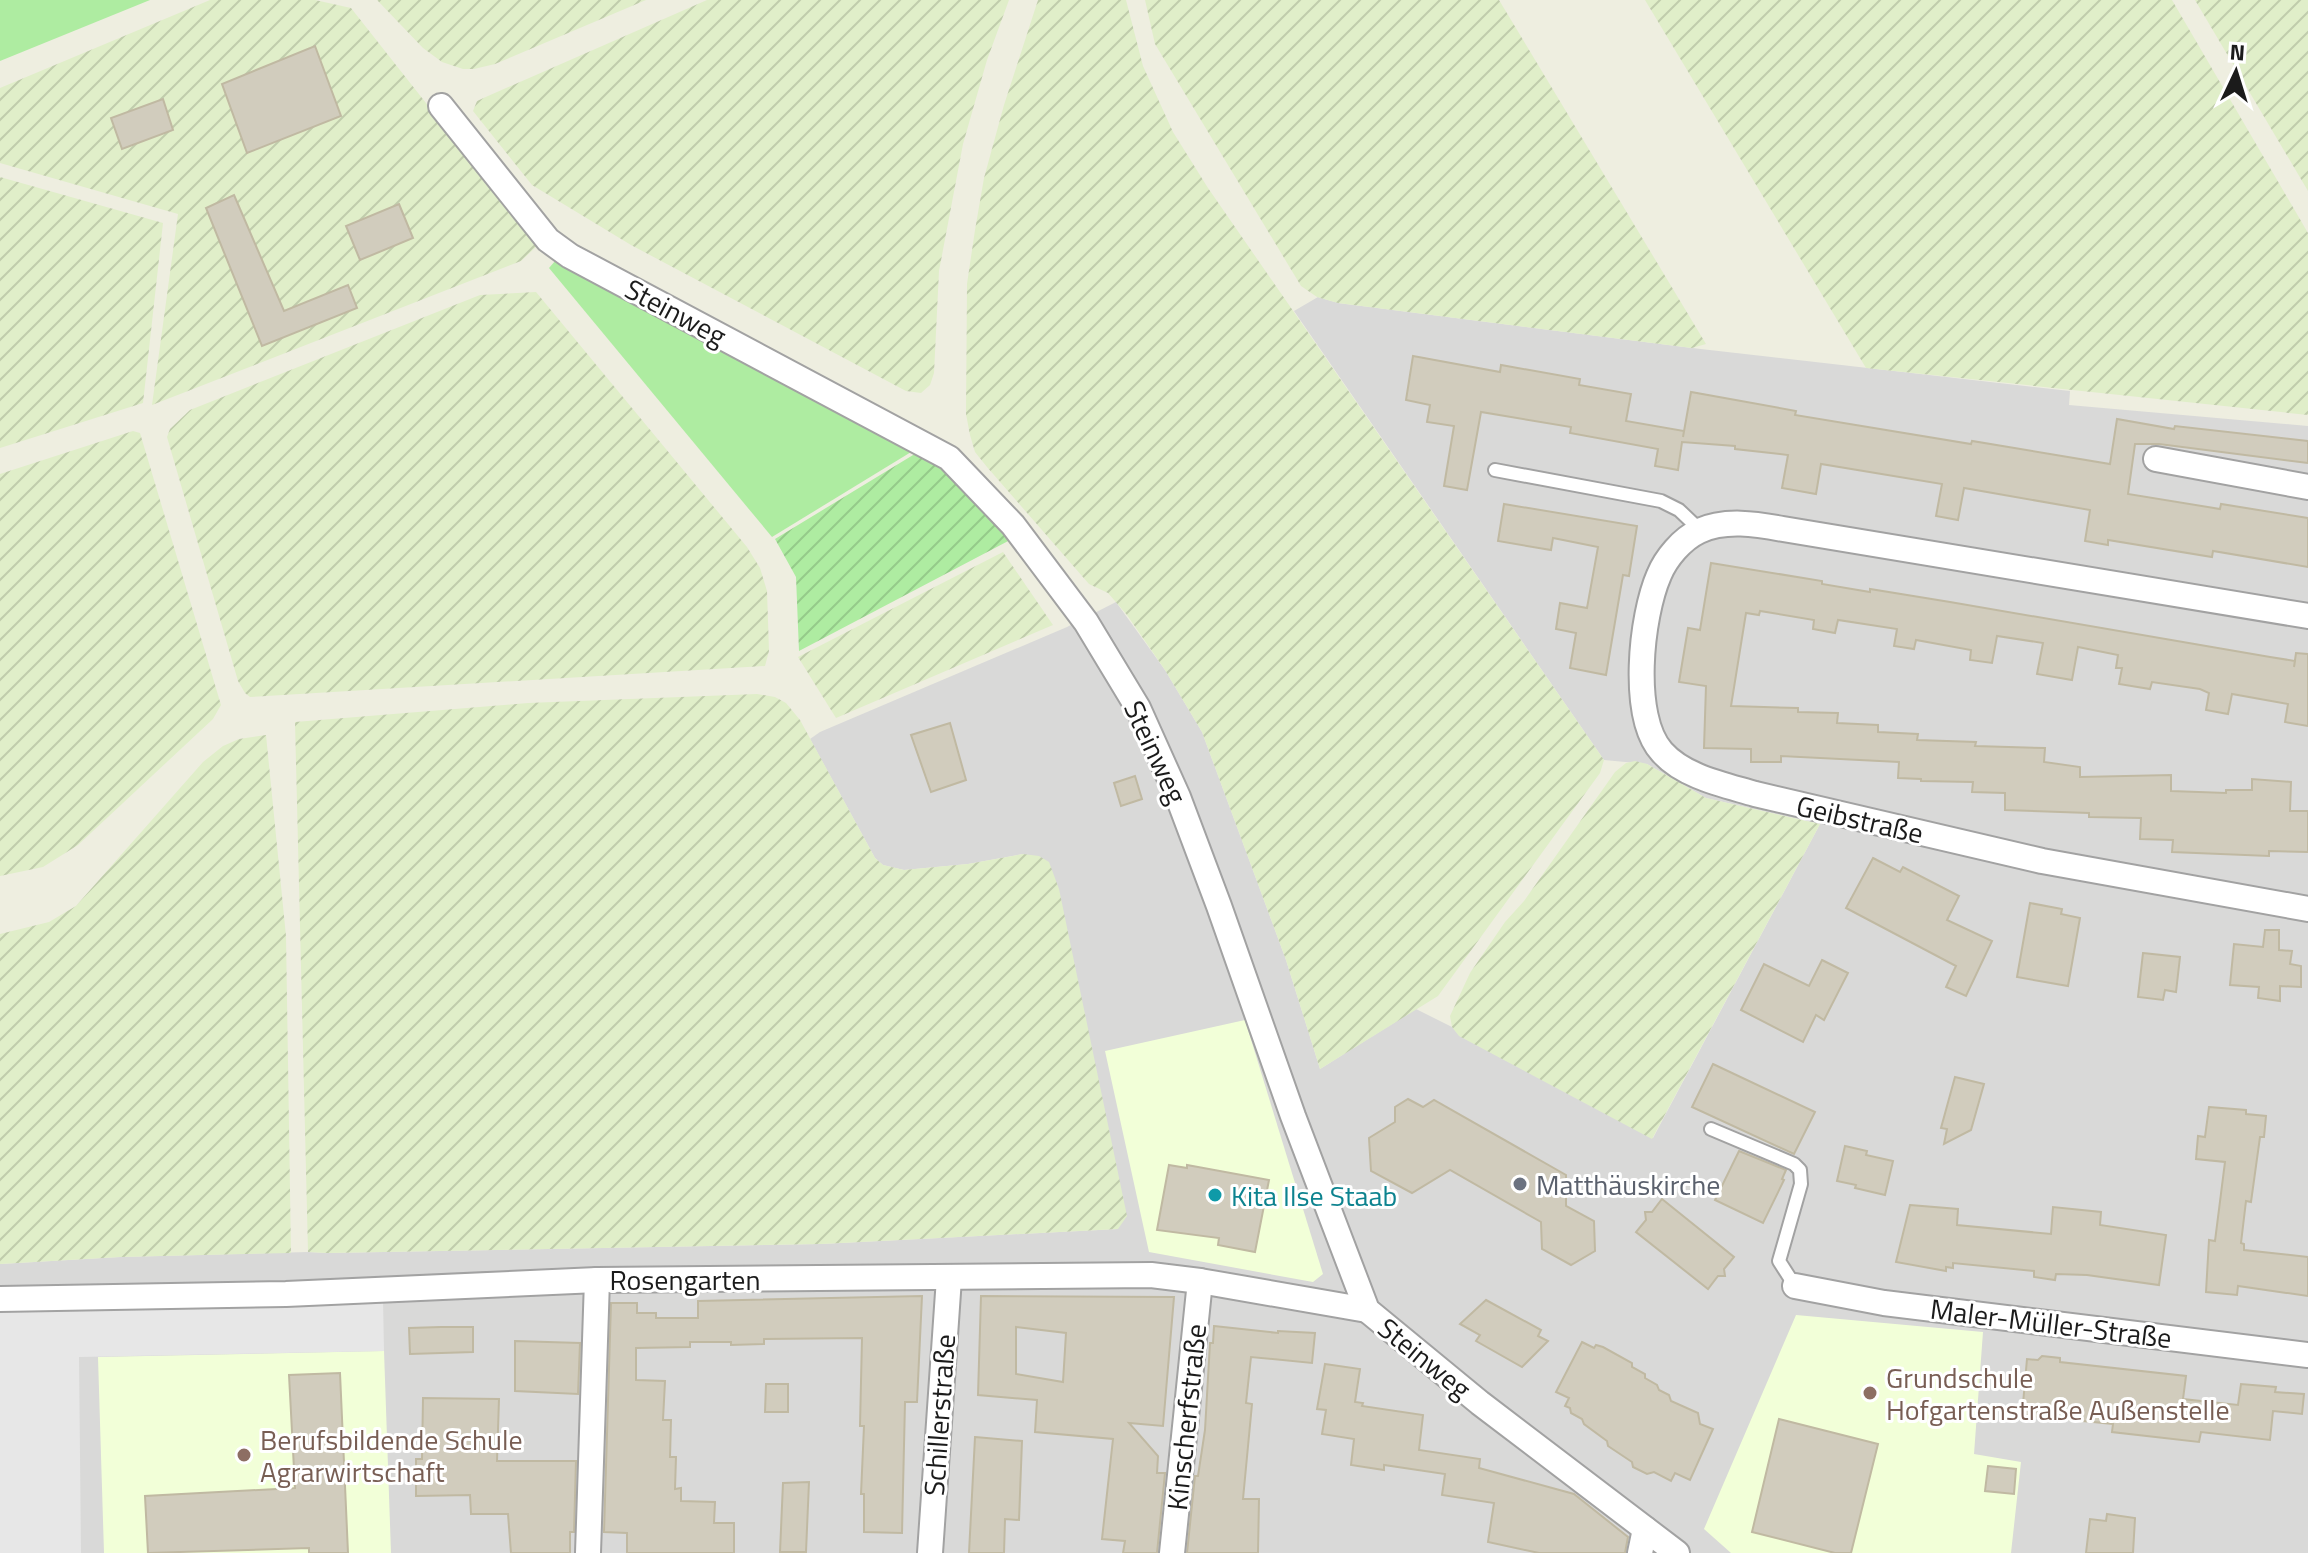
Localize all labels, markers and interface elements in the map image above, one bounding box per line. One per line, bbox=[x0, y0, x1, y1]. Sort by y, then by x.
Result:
north arrow bbox=[2196, 32, 2276, 112]
text: N bbox=[2229, 35, 2246, 70]
street label: Steinweg bbox=[617, 267, 735, 357]
street label: Steinweg bbox=[1113, 693, 1199, 811]
street label: Geibstraße bbox=[1792, 784, 1928, 854]
place label: Matthäuskirche bbox=[1536, 1163, 1721, 1206]
place label: Kita Ilse Staab bbox=[1231, 1174, 1397, 1217]
marker: Matthäuskirche bbox=[1511, 1175, 1529, 1193]
marker: Kita Ilse Staab bbox=[1206, 1186, 1224, 1204]
street label: Rosengarten bbox=[609, 1258, 761, 1301]
street label: Maler-Müller-Straße bbox=[1928, 1287, 2174, 1359]
street label: Steinweg bbox=[1369, 1307, 1481, 1409]
street label: Kinscherfstraße bbox=[1155, 1322, 1217, 1512]
street label: Schillerstraße bbox=[912, 1333, 966, 1497]
place label: Grundschule Hofgartenstraße Außenstelle bbox=[1886, 1356, 2230, 1431]
marker: Grundschule Hofgartenstraße Außenstelle bbox=[1861, 1384, 1879, 1402]
place label: Berufsbildende Schule Agrarwirtschaft bbox=[260, 1418, 523, 1493]
marker: Berufsbildende Schule Agrarwirtschaft bbox=[235, 1446, 253, 1464]

